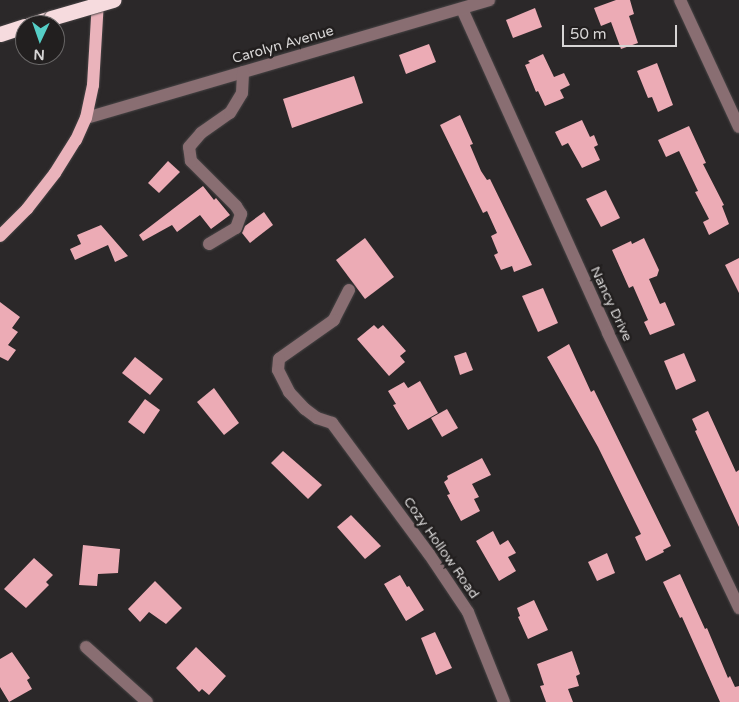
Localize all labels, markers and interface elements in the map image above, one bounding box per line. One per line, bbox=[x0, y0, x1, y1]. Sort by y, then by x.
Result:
north arrow bbox=[15, 15, 65, 65]
scale bar bbox=[564, 15, 679, 47]
street label: Carolyn Avenue bbox=[230, 23, 336, 67]
text: 50 m bbox=[570, 25, 607, 43]
text: N bbox=[33, 46, 45, 63]
street label: Nancy Drive bbox=[586, 264, 636, 344]
street label: Cozy Hollow Road bbox=[400, 494, 482, 602]

